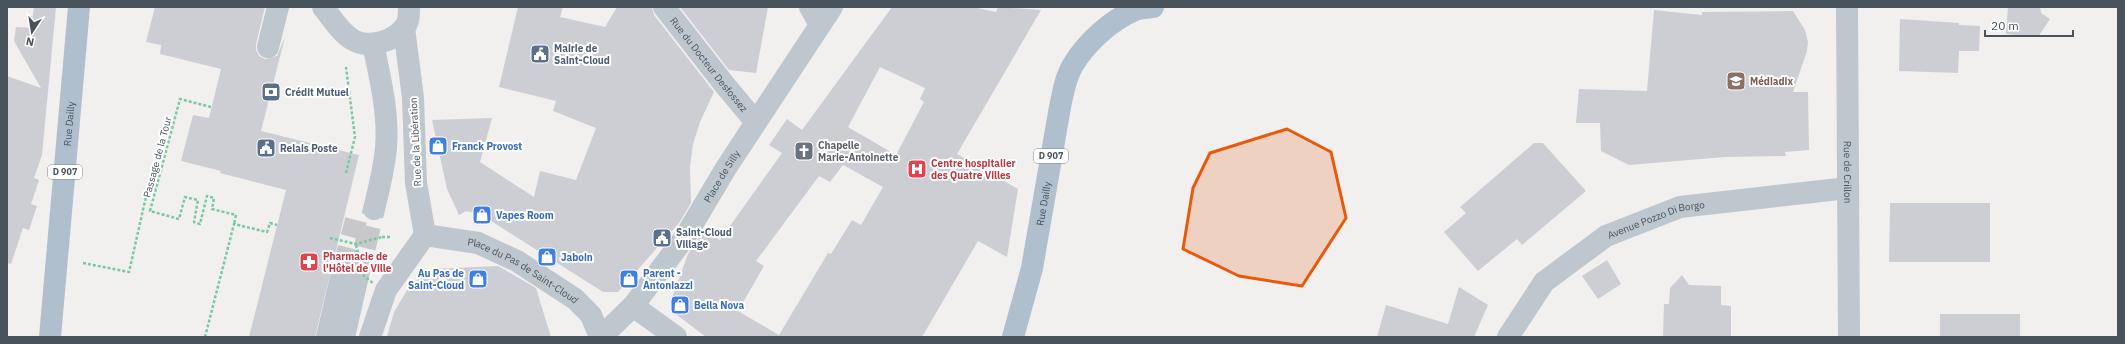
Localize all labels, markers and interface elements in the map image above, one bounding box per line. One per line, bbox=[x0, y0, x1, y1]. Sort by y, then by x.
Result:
north arrow bbox=[12, 12, 52, 52]
scale bar bbox=[1985, 12, 2073, 38]
street label: Rue du Docteur Desfossez bbox=[667, 15, 751, 115]
text: 20 m bbox=[1991, 18, 2019, 33]
text: N bbox=[25, 34, 35, 49]
place label: Mairie de Saint-Cloud bbox=[554, 42, 610, 67]
public building icon: Mairie de Saint-Cloud bbox=[529, 43, 551, 65]
school or university icon: Médiadix bbox=[1725, 70, 1747, 92]
place label: Médiadix bbox=[1750, 75, 1793, 88]
bank icon: Crédit Mutuel bbox=[260, 81, 282, 103]
place label: Crédit Mutuel bbox=[285, 86, 349, 99]
street label: Rue de la Libération bbox=[407, 97, 424, 187]
street label: Rue Dailly bbox=[61, 101, 78, 147]
street label: Passage de la Tour bbox=[140, 115, 175, 199]
shop icon: Franck Provost bbox=[427, 135, 449, 157]
public building icon: Relais Poste bbox=[255, 137, 277, 159]
place label: Chapelle Marie-Antoinette bbox=[818, 139, 899, 164]
place label: Franck Provost bbox=[452, 140, 522, 153]
church icon: Chapelle Marie-Antoinette bbox=[793, 140, 815, 162]
street label: Rue de Crillon bbox=[1841, 141, 1854, 203]
place label: Relais Poste bbox=[280, 142, 338, 155]
street label: Place de Silly bbox=[701, 148, 743, 205]
road number: D 907 bbox=[1034, 149, 1068, 163]
place label: Centre hospitalier des Quatre Villes bbox=[931, 157, 1016, 182]
hospital icon: Centre hospitalier des Quatre Villes bbox=[906, 158, 928, 180]
road number: D 907 bbox=[48, 165, 82, 179]
street label: Rue Dailly bbox=[1033, 180, 1054, 227]
street label: Avenue Pozzo Di Borgo bbox=[1606, 198, 1706, 242]
shop icon: Vapes Room bbox=[471, 204, 493, 226]
place label: Vapes Room bbox=[496, 209, 554, 222]
place label: Saint-Cloud Village bbox=[676, 226, 732, 251]
public building icon: Saint-Cloud Village bbox=[651, 227, 673, 249]
street label: Place du Pas de Saint-Cloud bbox=[466, 235, 581, 306]
shop icon: Jaboin bbox=[536, 246, 558, 268]
place label: Pharmacie de l'Hôtel de Ville bbox=[323, 250, 392, 275]
pharmacy icon: Pharmacie de l'Hôtel de Ville bbox=[298, 251, 320, 273]
place label: Jaboin bbox=[561, 251, 593, 264]
place label: Au Pas de Saint-Cloud bbox=[408, 267, 464, 292]
place label: Parent - Antoniazzi bbox=[643, 267, 693, 292]
shop icon: Au Pas de Saint-Cloud bbox=[467, 268, 489, 290]
shop icon: Parent - Antoniazzi bbox=[618, 268, 640, 290]
shop icon: Bella Nova bbox=[669, 294, 691, 316]
place label: Bella Nova bbox=[694, 299, 744, 312]

